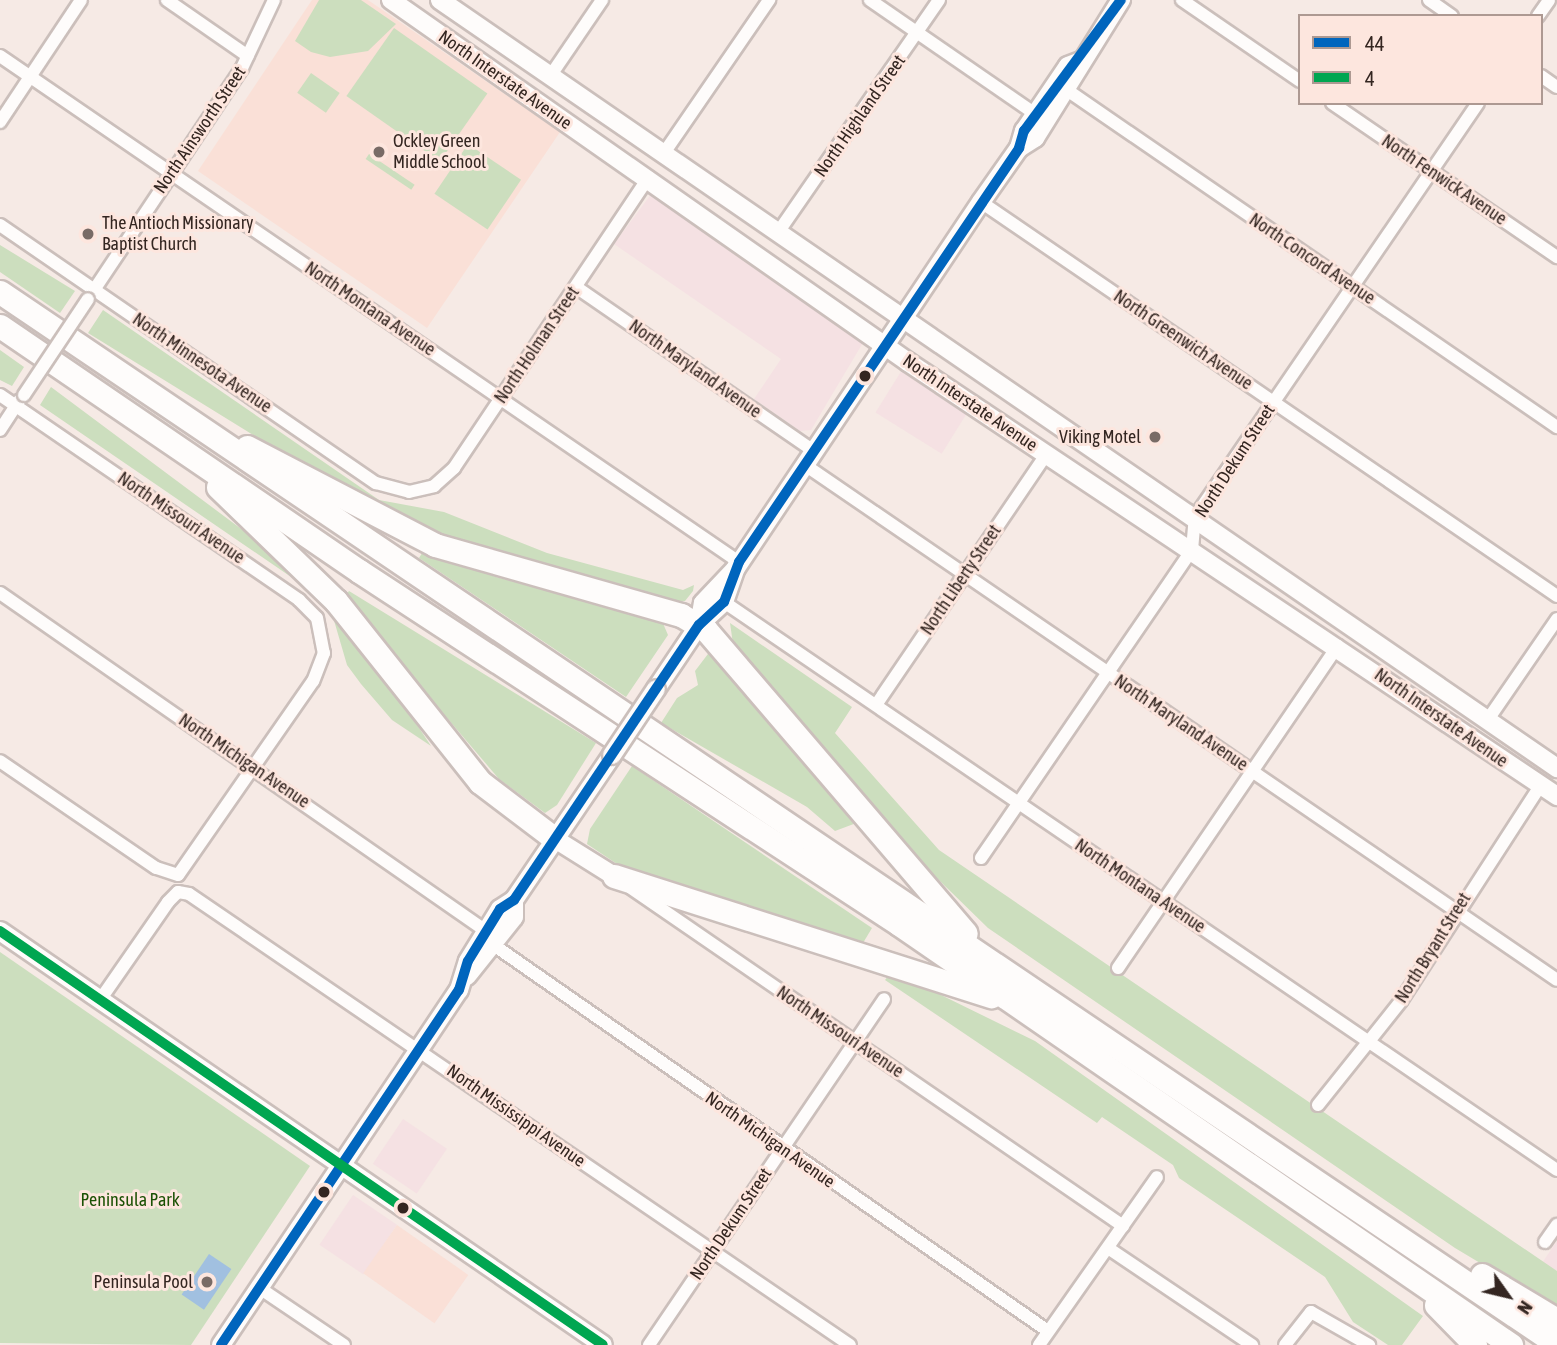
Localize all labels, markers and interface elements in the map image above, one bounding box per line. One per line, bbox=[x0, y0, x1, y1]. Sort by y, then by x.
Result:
legend bbox=[1298, 14, 1543, 105]
street label: North Interstate Avenue bbox=[434, 26, 576, 134]
text: 44 bbox=[1365, 31, 1385, 55]
street label: North Highland Street bbox=[810, 51, 910, 181]
street label: North Ainsworth Street bbox=[149, 62, 251, 198]
text: 4 bbox=[1365, 66, 1375, 90]
street label: North Fenwick Avenue bbox=[1377, 130, 1511, 230]
place label: Ockley Green Middle School bbox=[393, 131, 486, 174]
marker: Ockley Green Middle School bbox=[371, 144, 387, 160]
street label: North Concord Avenue bbox=[1245, 209, 1379, 309]
place label: The Antioch Missionary Baptist Church bbox=[102, 213, 253, 256]
marker: The Antioch Missionary Baptist Church bbox=[80, 226, 96, 242]
street label: North Montana Avenue bbox=[301, 257, 439, 361]
street label: North Holman Street bbox=[490, 282, 584, 408]
street label: North Greenwich Avenue bbox=[1109, 285, 1257, 395]
street label: North Minnesota Avenue bbox=[128, 308, 276, 418]
street label: North Maryland Avenue bbox=[625, 315, 765, 423]
street label: North Interstate Avenue bbox=[899, 350, 1041, 456]
unlabelled marker bbox=[858, 369, 872, 383]
street label: North Dekum Street bbox=[1190, 400, 1280, 522]
place label: Viking Motel bbox=[1059, 426, 1141, 448]
marker: Viking Motel bbox=[1147, 429, 1163, 445]
street label: North Missouri Avenue bbox=[113, 468, 249, 568]
street label: North Liberty Street bbox=[916, 521, 1006, 639]
street label: North Interstate Avenue bbox=[1370, 664, 1512, 772]
street label: North Maryland Avenue bbox=[1110, 670, 1252, 776]
street label: North Michigan Avenue bbox=[175, 709, 313, 813]
street label: North Montana Avenue bbox=[1071, 834, 1209, 938]
street label: North Bryant Street bbox=[1390, 889, 1476, 1007]
street label: North Missouri Avenue bbox=[772, 982, 908, 1082]
street label: North Mississippi Avenue bbox=[443, 1060, 589, 1172]
street label: North Michigan Avenue bbox=[701, 1087, 839, 1193]
street label: North Dekum Street bbox=[686, 1164, 776, 1284]
unlabelled marker bbox=[317, 1185, 331, 1199]
park label: Peninsula Park bbox=[80, 1189, 180, 1211]
unlabelled marker bbox=[396, 1201, 410, 1215]
north arrow bbox=[1473, 1261, 1543, 1331]
place label: Peninsula Pool bbox=[94, 1271, 193, 1293]
marker: Peninsula Pool bbox=[199, 1274, 215, 1290]
text: N bbox=[1513, 1297, 1538, 1319]

